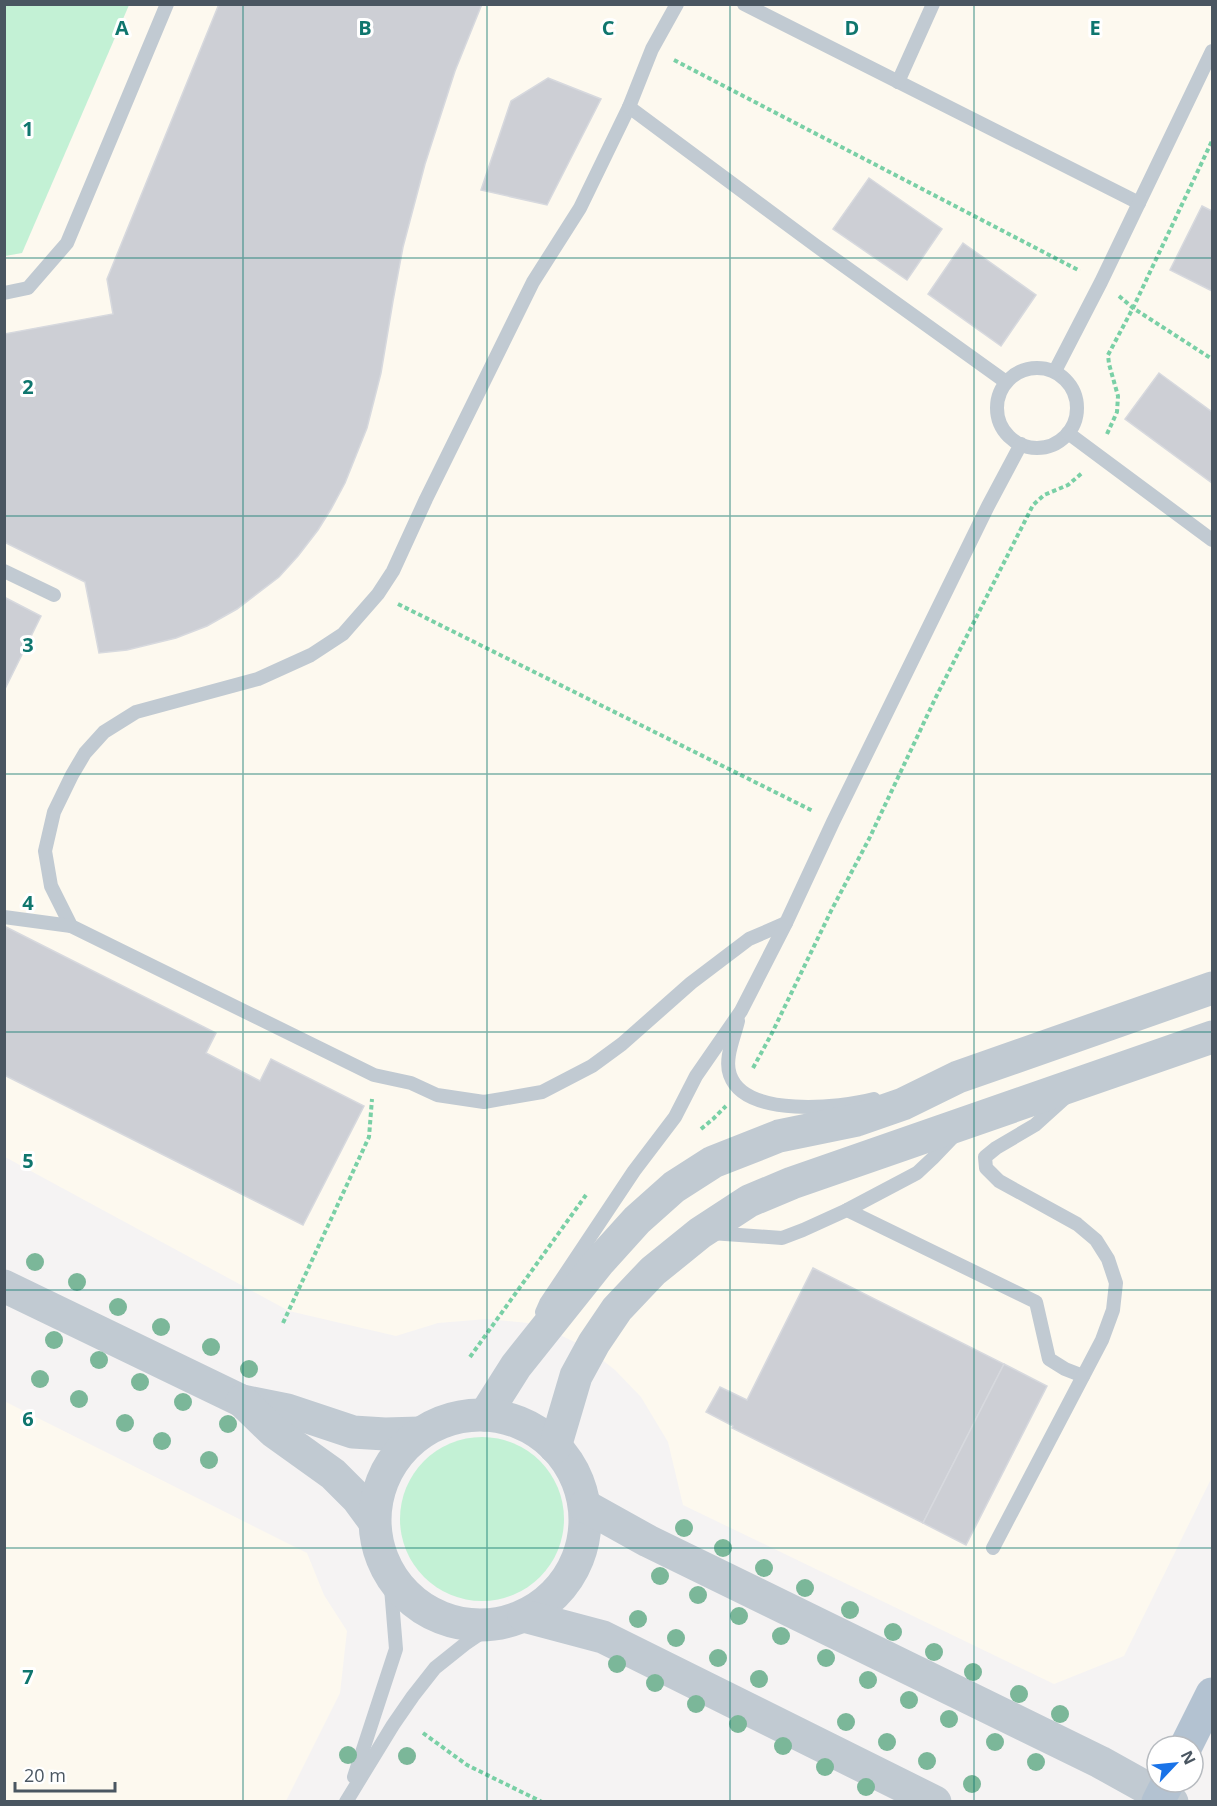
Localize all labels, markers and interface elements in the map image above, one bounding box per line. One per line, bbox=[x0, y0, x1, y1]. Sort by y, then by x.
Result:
text: A bbox=[115, 14, 129, 41]
text: B bbox=[358, 14, 372, 41]
text: C bbox=[602, 14, 615, 41]
text: D bbox=[845, 14, 859, 41]
text: E bbox=[1089, 14, 1101, 41]
text: 1 bbox=[22, 115, 34, 142]
text: 2 bbox=[22, 373, 34, 400]
text: 3 bbox=[22, 631, 34, 658]
text: 4 bbox=[22, 889, 34, 916]
text: 5 bbox=[22, 1147, 34, 1174]
text: 6 bbox=[22, 1405, 34, 1432]
text: 7 bbox=[22, 1663, 34, 1690]
north arrow bbox=[1145, 1734, 1205, 1794]
text: N bbox=[1176, 1747, 1201, 1768]
scale bar bbox=[15, 1755, 116, 1793]
text: 20 m bbox=[24, 1763, 66, 1787]

